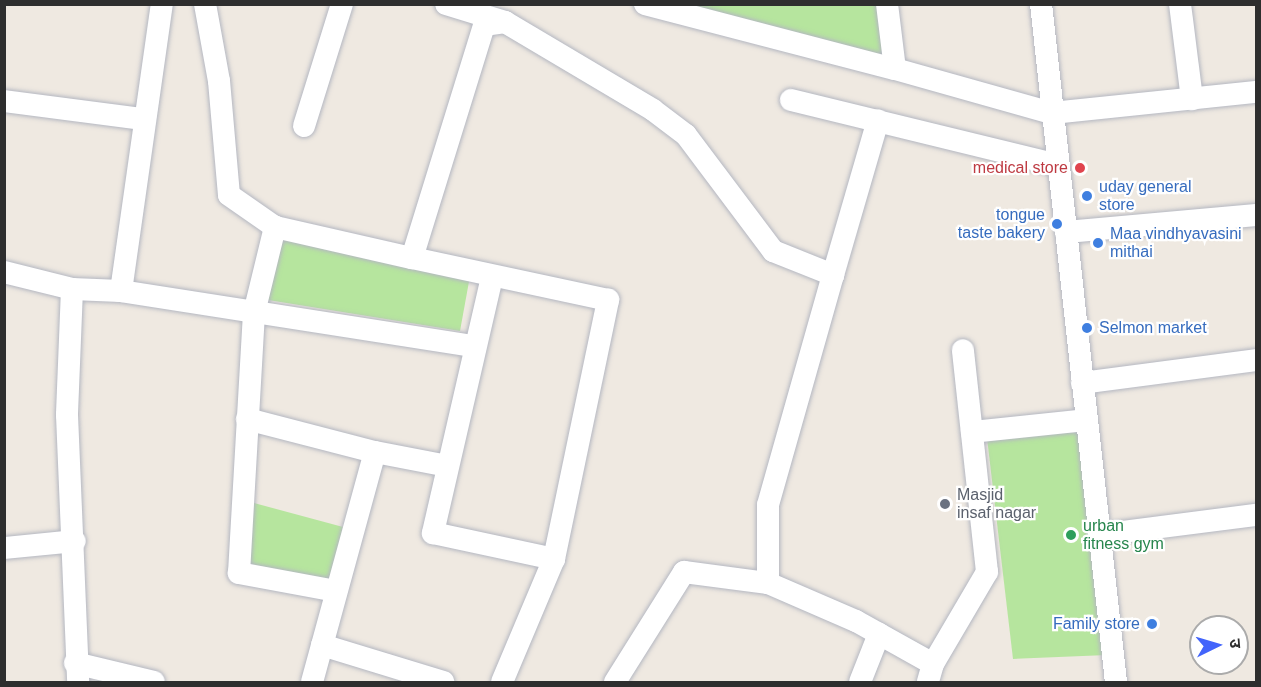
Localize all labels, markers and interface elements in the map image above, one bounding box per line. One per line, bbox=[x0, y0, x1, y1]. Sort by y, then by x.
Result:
place label: medical store bbox=[973, 158, 1068, 178]
marker: medical store bbox=[1073, 161, 1087, 175]
place label: uday general store bbox=[1099, 177, 1192, 215]
marker: uday general store bbox=[1080, 189, 1094, 203]
place label: tongue taste bakery bbox=[958, 205, 1045, 243]
marker: tongue taste bakery bbox=[1050, 217, 1064, 231]
place label: Maa vindhyavasini mithai bbox=[1110, 224, 1242, 262]
marker: Maa vindhyavasini mithai bbox=[1091, 236, 1105, 250]
place label: Selmon market bbox=[1099, 318, 1207, 338]
marker: Selmon market bbox=[1080, 321, 1094, 335]
place label: Masjid insaf nagar bbox=[957, 485, 1036, 523]
marker: Masjid insaf nagar bbox=[938, 497, 952, 511]
place label: urban fitness gym bbox=[1083, 516, 1164, 554]
marker: urban fitness gym bbox=[1064, 528, 1078, 542]
place label: Family store bbox=[1053, 614, 1140, 634]
north arrow bbox=[1189, 615, 1249, 675]
marker: Family store bbox=[1145, 617, 1159, 631]
text: उ bbox=[1227, 638, 1244, 649]

